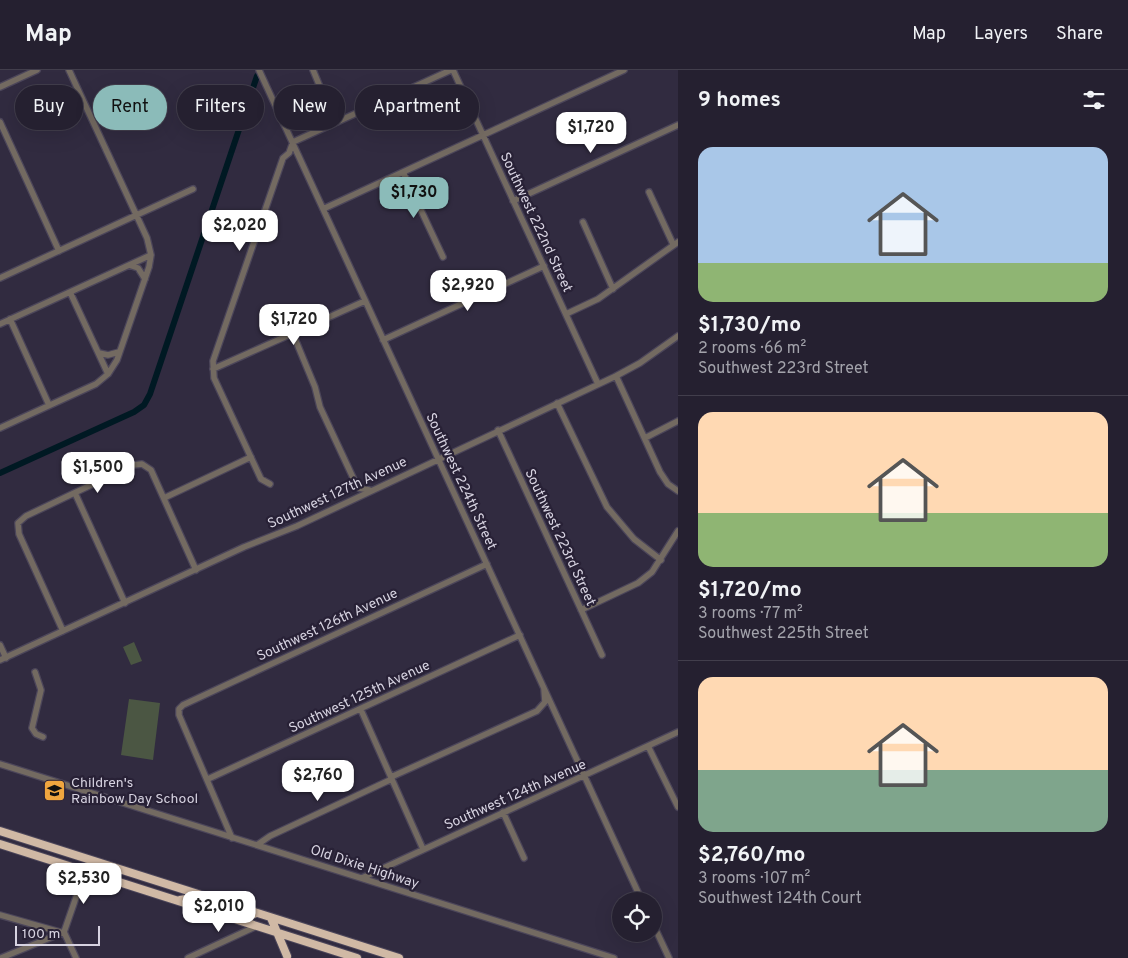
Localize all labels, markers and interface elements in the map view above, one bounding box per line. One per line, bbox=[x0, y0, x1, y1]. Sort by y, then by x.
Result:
text: Map bbox=[25, 20, 72, 50]
text: Map bbox=[912, 23, 946, 46]
text: Layers bbox=[974, 23, 1028, 46]
text: Share bbox=[1056, 23, 1103, 46]
chip: Buy bbox=[15, 85, 83, 130]
chip: Rent bbox=[93, 85, 167, 130]
chip: Filters bbox=[177, 85, 264, 130]
chip: New bbox=[274, 85, 345, 130]
chip: Apartment bbox=[355, 85, 479, 130]
icon: filters bbox=[1080, 86, 1108, 114]
text: 9 homes bbox=[698, 87, 781, 114]
pin: $1,720 bbox=[550, 112, 632, 154]
text: $1,720 bbox=[567, 118, 615, 138]
street label: Southwest 222nd Street bbox=[496, 150, 576, 295]
pin: $1,730 bbox=[373, 176, 455, 219]
icon: home bbox=[858, 179, 948, 269]
text: $1,730 bbox=[390, 183, 438, 203]
pin: $2,020 bbox=[199, 210, 281, 252]
text: $2,020 bbox=[213, 216, 267, 236]
pin: $2,920 bbox=[427, 270, 509, 312]
text: $2,920 bbox=[441, 276, 495, 296]
pin: $1,720 bbox=[253, 304, 335, 346]
text: $1,720 bbox=[270, 310, 318, 330]
text: $1,730/mo bbox=[698, 312, 801, 339]
text: 2 rooms · 66 m² bbox=[698, 339, 806, 359]
text: Southwest 223rd Street bbox=[698, 359, 869, 379]
street label: Southwest 224th Street bbox=[421, 410, 500, 553]
icon: home bbox=[858, 445, 948, 535]
pin: $1,500 bbox=[57, 452, 139, 494]
street label: Southwest 127th Avenue bbox=[265, 454, 410, 533]
text: $1,500 bbox=[72, 458, 124, 478]
street label: Southwest 223rd Street bbox=[520, 466, 599, 609]
text: $1,720/mo bbox=[698, 577, 802, 604]
street label: Southwest 126th Avenue bbox=[255, 585, 401, 665]
text: 3 rooms · 77 m² bbox=[698, 604, 803, 624]
text: Southwest 225th Street bbox=[698, 624, 869, 644]
street label: Southwest 125th Avenue bbox=[286, 657, 433, 738]
icon: home bbox=[858, 710, 948, 800]
street label: Southwest 124th Avenue bbox=[442, 756, 589, 834]
pin: $2,760 bbox=[277, 760, 359, 802]
text: $2,760 bbox=[293, 766, 343, 786]
place label: Children's Rainbow Day School bbox=[71, 775, 198, 808]
school or university icon: Children's Rainbow Day School bbox=[43, 778, 67, 802]
street label: Old Dixie Highway bbox=[308, 842, 421, 893]
text: $2,760/mo bbox=[698, 842, 805, 869]
pin: $2,530 bbox=[43, 862, 125, 905]
text: $2,530 bbox=[57, 869, 111, 889]
text: 3 rooms · 107 m² bbox=[698, 869, 810, 889]
text: Southwest 124th Court bbox=[698, 889, 862, 909]
pin: $2,010 bbox=[178, 890, 260, 933]
map controls bbox=[612, 892, 662, 942]
button: locate bbox=[612, 892, 662, 942]
text: $2,010 bbox=[194, 897, 244, 917]
scale bar bbox=[15, 923, 100, 946]
text: 100 m bbox=[22, 926, 60, 943]

